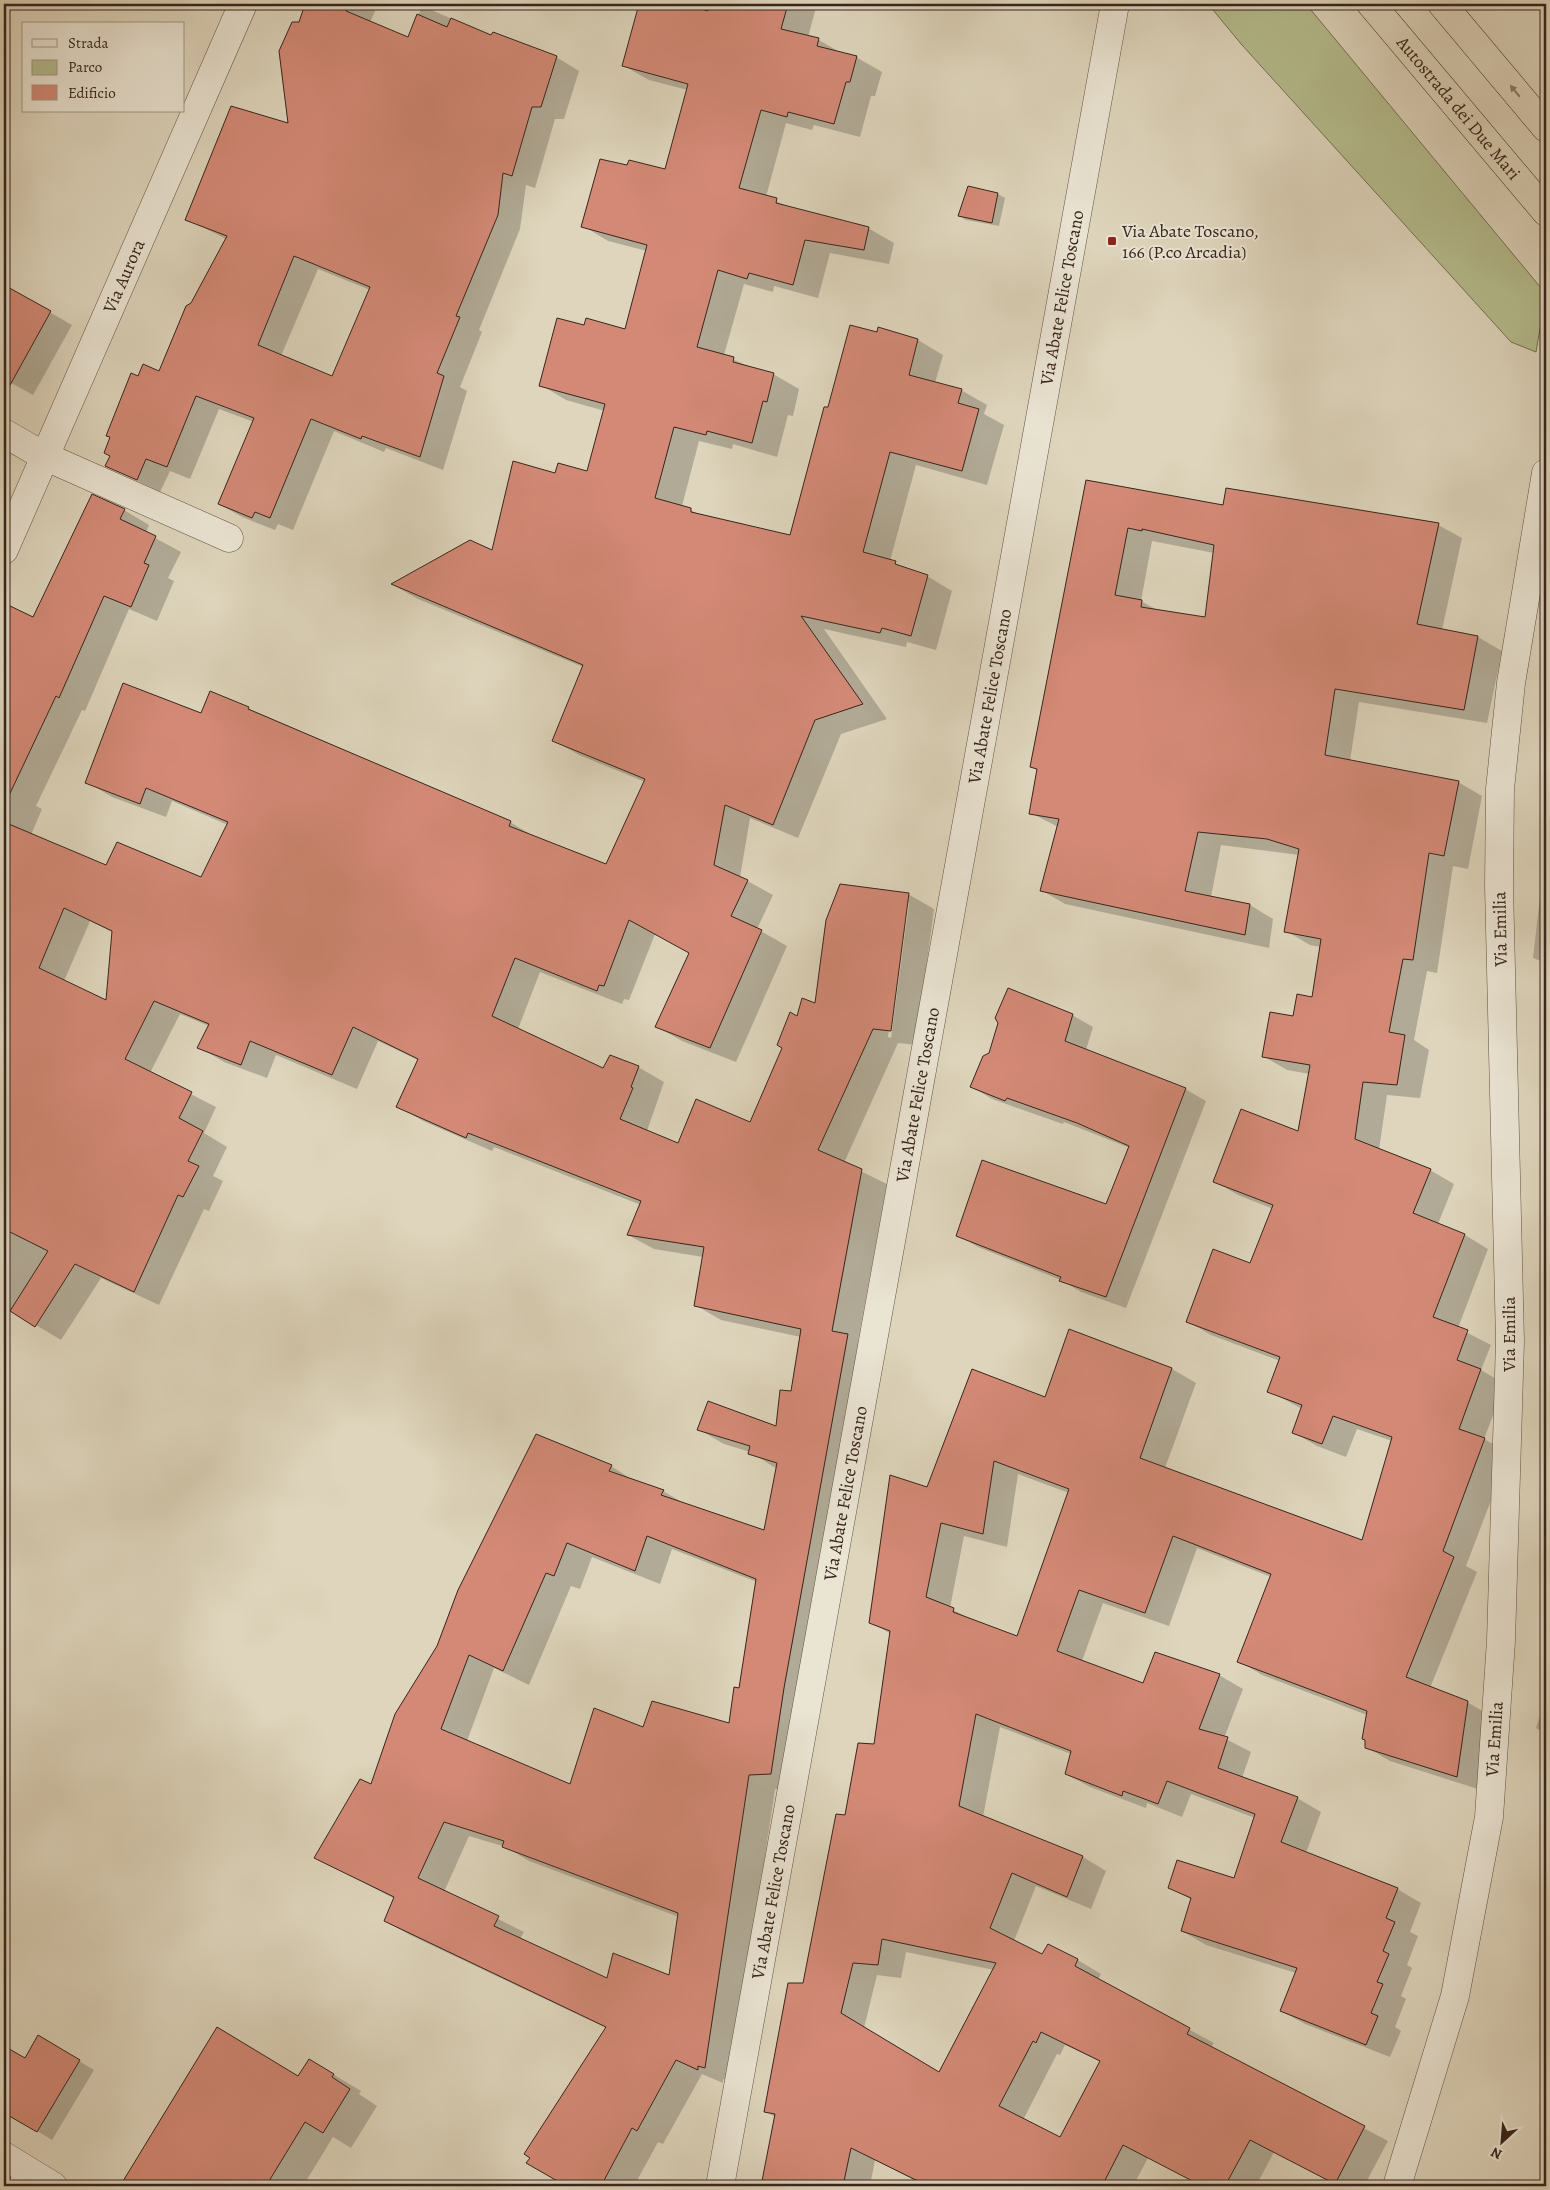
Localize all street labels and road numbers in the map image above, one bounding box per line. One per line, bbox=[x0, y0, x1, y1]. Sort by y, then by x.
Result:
street label: Autostrada dei Due Mari bbox=[1391, 30, 1526, 185]
street label: Via Abate Felice Toscano bbox=[1034, 208, 1089, 388]
street label: Via Aurora bbox=[97, 235, 151, 318]
street label: Via Abate Felice Toscano bbox=[962, 607, 1017, 787]
street label: Via Emilia bbox=[1487, 891, 1513, 968]
street label: Via Abate Felice Toscano bbox=[890, 1005, 945, 1185]
street label: Via Emilia bbox=[1497, 1296, 1521, 1373]
street label: Via Abate Felice Toscano bbox=[818, 1404, 873, 1584]
street label: Via Emilia bbox=[1480, 1700, 1509, 1778]
street label: Via Abate Felice Toscano bbox=[745, 1802, 801, 1982]

